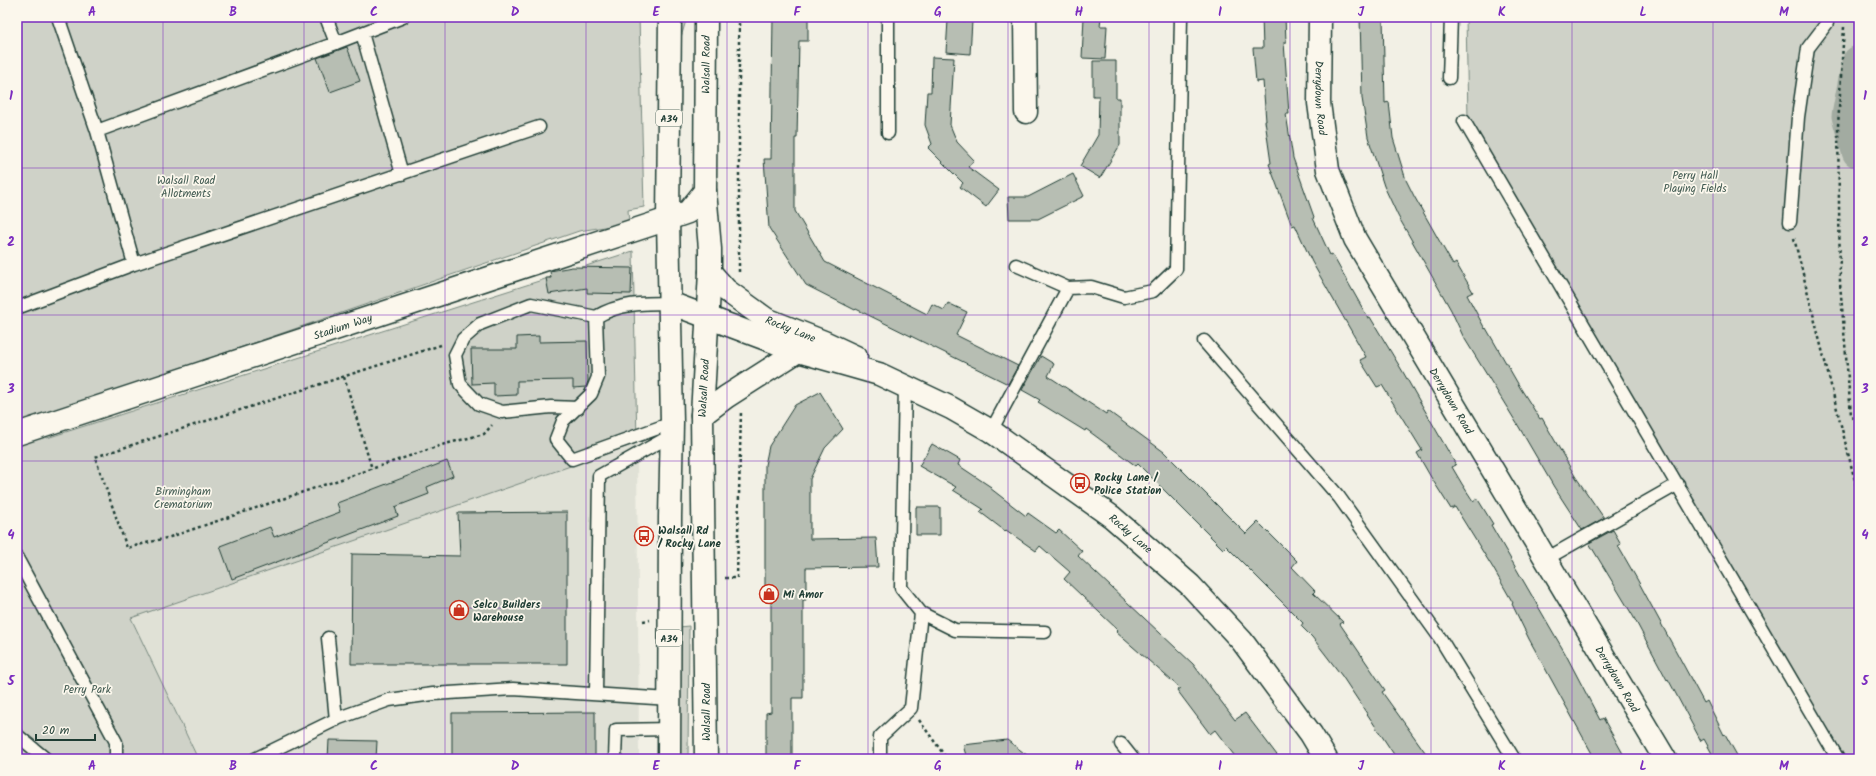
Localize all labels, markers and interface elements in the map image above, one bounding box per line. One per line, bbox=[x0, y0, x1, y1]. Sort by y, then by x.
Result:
text: A bbox=[88, 2, 96, 23]
text: B bbox=[229, 2, 237, 23]
text: C bbox=[370, 2, 378, 23]
text: D bbox=[511, 2, 520, 23]
text: E bbox=[652, 2, 660, 23]
text: F bbox=[793, 2, 801, 23]
text: G bbox=[934, 2, 942, 23]
text: H bbox=[1075, 2, 1084, 23]
text: I bbox=[1218, 2, 1222, 23]
text: J bbox=[1358, 2, 1365, 23]
text: K bbox=[1498, 2, 1506, 23]
text: L bbox=[1639, 2, 1647, 23]
text: M bbox=[1779, 2, 1789, 23]
street label: Walsall Road bbox=[698, 35, 716, 94]
street label: Derrydown Road bbox=[1309, 60, 1331, 137]
text: 1 bbox=[9, 86, 13, 107]
text: 1 bbox=[1863, 86, 1867, 107]
road number: A34 bbox=[656, 110, 682, 126]
park label: Perry Hall Playing Fields bbox=[1663, 167, 1727, 198]
park label: Walsall Road Allotments bbox=[157, 172, 216, 203]
text: 2 bbox=[7, 232, 15, 253]
text: 2 bbox=[1861, 232, 1869, 253]
street label: Stadium Way bbox=[311, 309, 376, 345]
street label: Rocky Lane bbox=[762, 312, 818, 348]
street label: Walsall Road bbox=[694, 358, 715, 418]
street label: Derrydown Road bbox=[1424, 365, 1478, 438]
text: 3 bbox=[6, 379, 15, 400]
text: 3 bbox=[1860, 379, 1869, 400]
place label: Rocky Lane / Police Station bbox=[1094, 469, 1161, 500]
bus stop icon: Rocky Lane / Police Station bbox=[1069, 472, 1091, 494]
park label: Birmingham Crematorium bbox=[154, 483, 213, 514]
street label: Rocky Lane bbox=[1104, 510, 1156, 558]
place label: Walsall Rd / Rocky Lane bbox=[657, 522, 721, 553]
text: 4 bbox=[7, 525, 15, 546]
bus stop icon: Walsall Rd / Rocky Lane bbox=[633, 525, 655, 547]
text: 4 bbox=[1861, 525, 1869, 546]
shop icon: Mi Amor bbox=[758, 583, 780, 605]
place label: Mi Amor bbox=[783, 586, 824, 604]
place label: Selco Builders Warehouse bbox=[473, 596, 541, 627]
shop icon: Selco Builders Warehouse bbox=[448, 599, 470, 621]
road number: A34 bbox=[656, 630, 682, 646]
street label: Derrydown Road bbox=[1590, 643, 1644, 717]
text: 5 bbox=[7, 671, 16, 692]
text: 5 bbox=[1861, 671, 1870, 692]
park label: Perry Park bbox=[63, 681, 112, 699]
street label: Walsall Road bbox=[698, 682, 716, 741]
scale bar bbox=[36, 716, 95, 742]
text: 20 m bbox=[42, 721, 70, 740]
text: A bbox=[88, 756, 96, 776]
text: B bbox=[229, 756, 237, 776]
text: C bbox=[370, 756, 378, 776]
text: D bbox=[511, 756, 520, 776]
text: E bbox=[652, 756, 660, 776]
text: F bbox=[793, 756, 801, 776]
text: G bbox=[934, 756, 942, 776]
text: H bbox=[1075, 756, 1084, 776]
text: I bbox=[1218, 756, 1222, 776]
text: J bbox=[1358, 756, 1365, 776]
text: K bbox=[1498, 756, 1506, 776]
text: L bbox=[1639, 756, 1647, 776]
text: M bbox=[1779, 756, 1789, 776]

